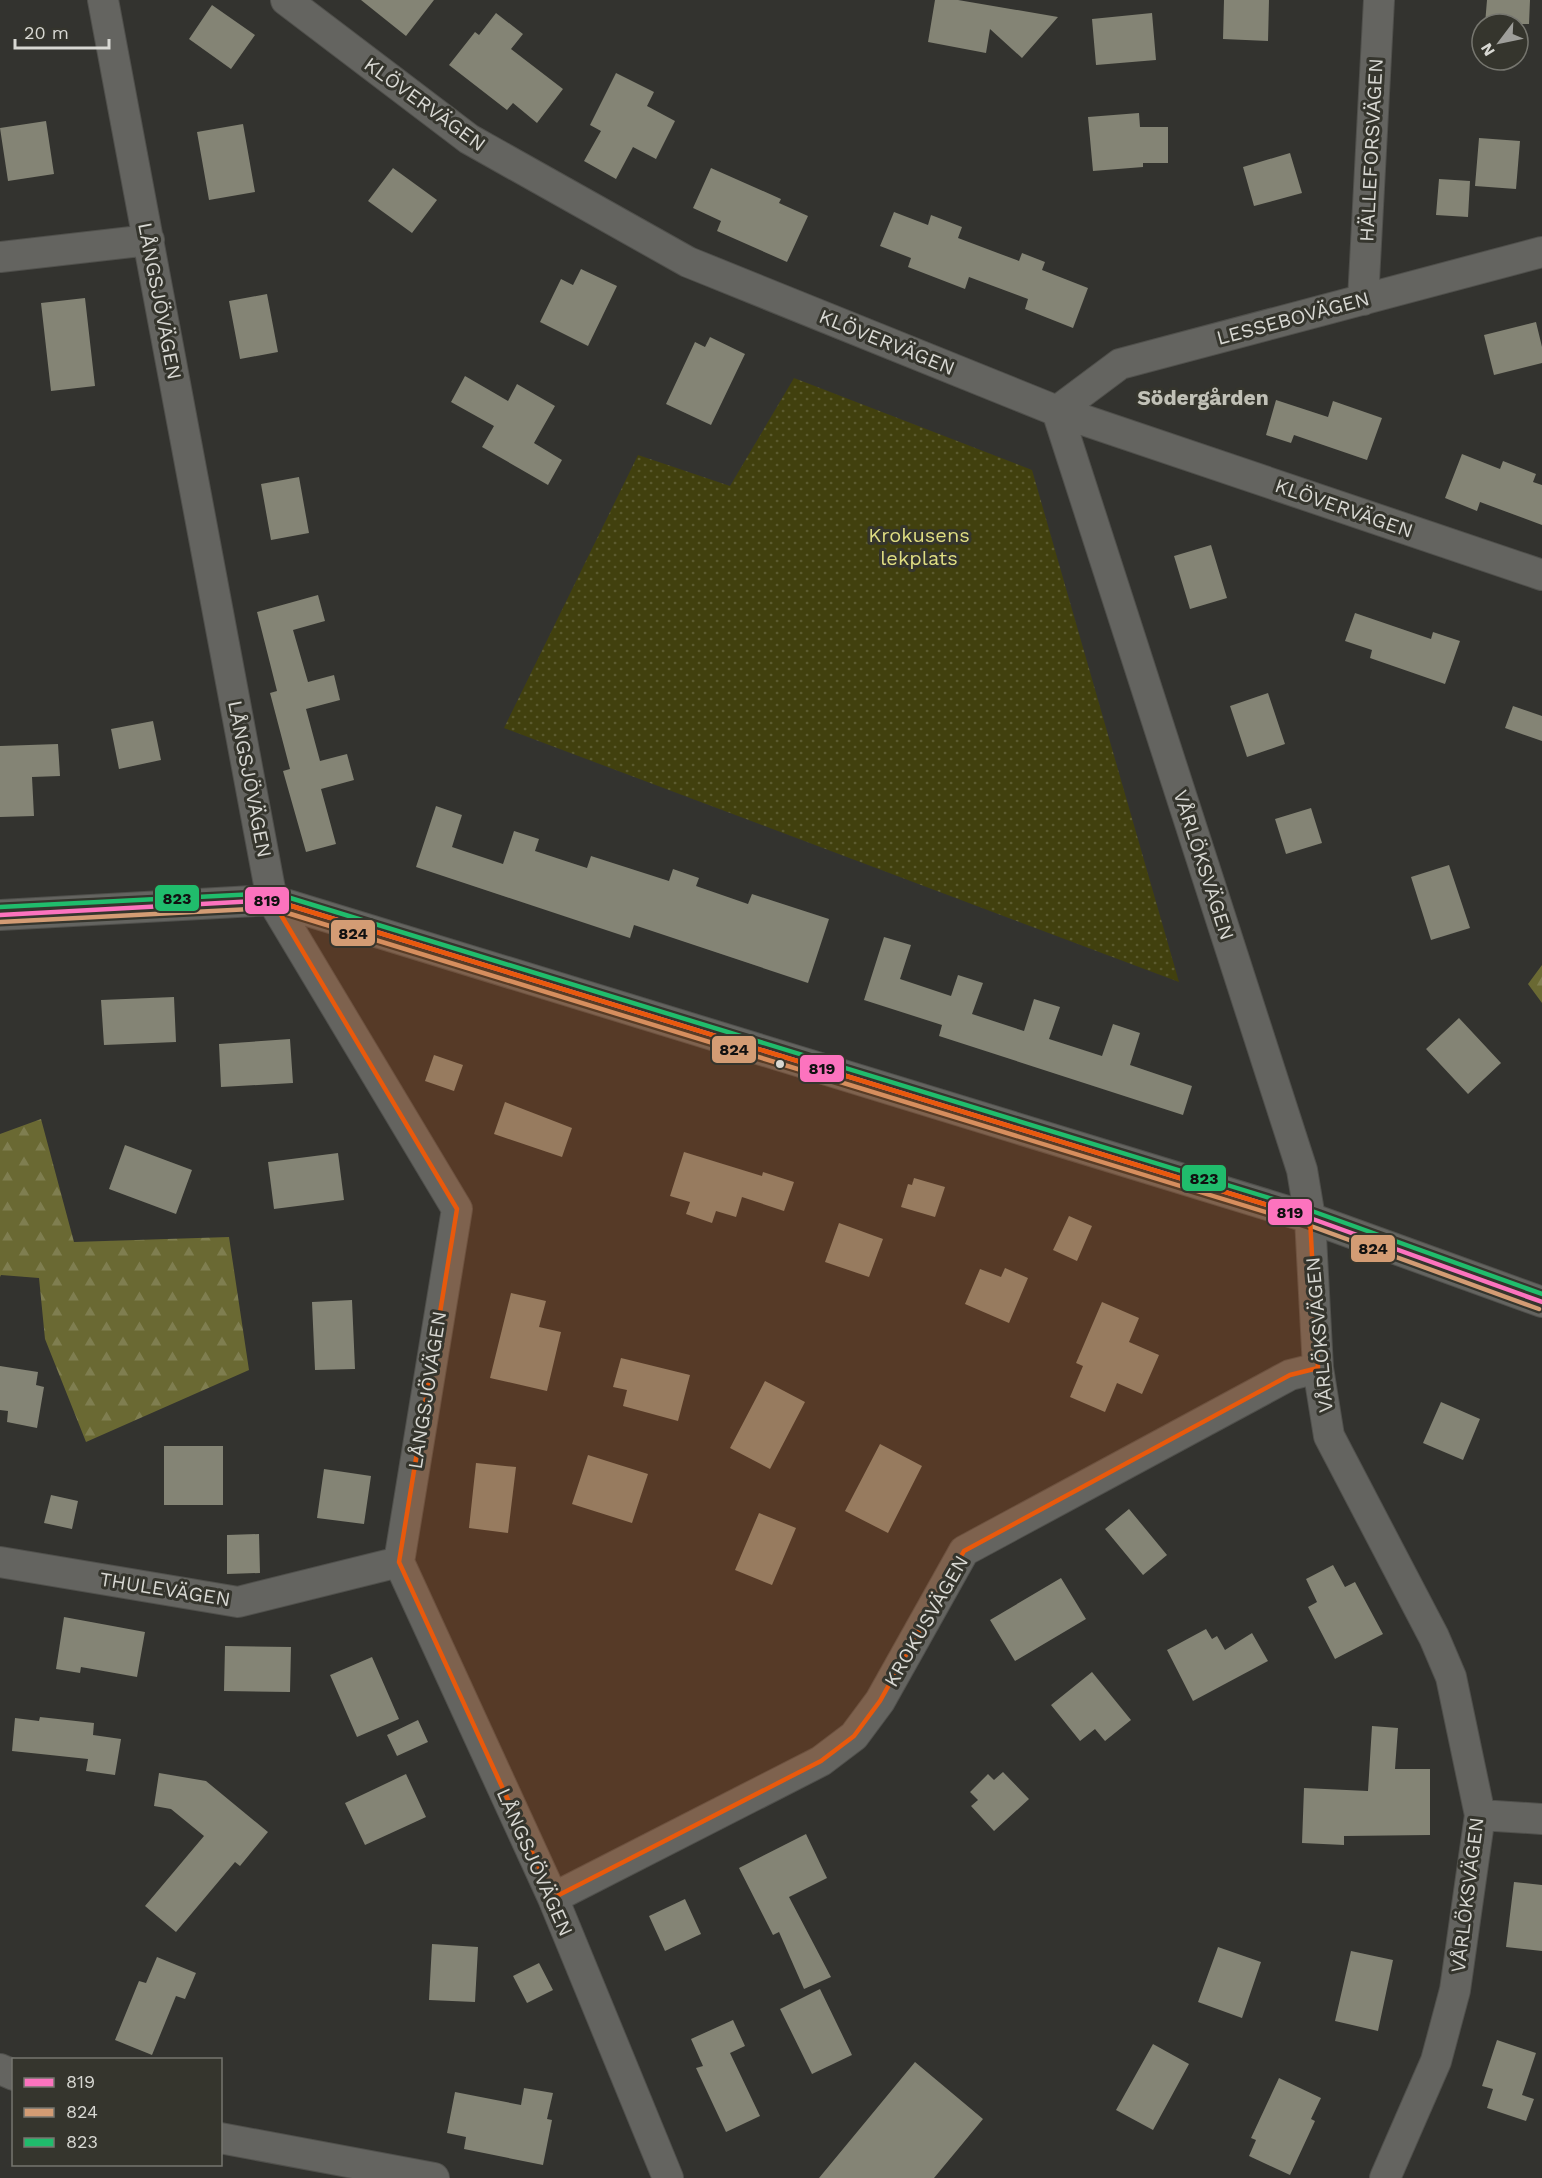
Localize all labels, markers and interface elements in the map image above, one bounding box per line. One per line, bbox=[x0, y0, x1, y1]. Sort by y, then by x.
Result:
scale bar bbox=[15, 12, 110, 50]
north arrow bbox=[1470, 12, 1530, 72]
text: 20 m bbox=[24, 22, 69, 43]
text: N bbox=[1477, 40, 1499, 60]
street label: KLÖVERVÄGEN bbox=[360, 52, 490, 156]
street label: HÄLLEFORSVÄGEN bbox=[1354, 58, 1388, 242]
street label: LÅNGSJÖVÄGEN bbox=[133, 220, 187, 382]
street label: LESSEBOVÄGEN bbox=[1214, 286, 1372, 350]
street label: KLÖVERVÄGEN bbox=[816, 304, 958, 380]
district label: Södergården bbox=[1137, 385, 1269, 410]
street label: KLÖVERVÄGEN bbox=[1272, 473, 1416, 543]
park label: Krokusens lekplats bbox=[868, 523, 970, 570]
street label: LÅNGSJÖVÄGEN bbox=[223, 698, 277, 860]
street label: VÅRLÖKSVÄGEN bbox=[1168, 787, 1240, 943]
line badge: 823 bbox=[154, 884, 200, 912]
line badge: 819 bbox=[244, 886, 290, 915]
text: 823 bbox=[162, 889, 192, 908]
text: 819 bbox=[254, 891, 281, 910]
line badge: 824 bbox=[330, 919, 376, 947]
text: 824 bbox=[338, 924, 368, 943]
line badge: 824 bbox=[711, 1035, 757, 1064]
text: 824 bbox=[719, 1040, 749, 1059]
line badge: 819 bbox=[799, 1054, 845, 1083]
unlabelled marker bbox=[774, 1058, 786, 1070]
text: 819 bbox=[809, 1059, 836, 1078]
line badge: 823 bbox=[1181, 1164, 1227, 1192]
text: 823 bbox=[1189, 1169, 1219, 1188]
line badge: 819 bbox=[1267, 1198, 1313, 1226]
text: 819 bbox=[1277, 1203, 1304, 1222]
line badge: 824 bbox=[1350, 1234, 1396, 1263]
text: 824 bbox=[1358, 1239, 1388, 1258]
street label: VÅRLÖKSVÄGEN bbox=[1300, 1256, 1338, 1414]
street label: LÅNGSJÖVÄGEN bbox=[403, 1309, 451, 1471]
street label: KROKUSVÄGEN bbox=[879, 1551, 973, 1691]
street label: THULEVÄGEN bbox=[98, 1567, 232, 1611]
street label: LÅNGSJÖVÄGEN bbox=[492, 1784, 578, 1940]
street label: VÅRLÖKSVÄGEN bbox=[1446, 1816, 1488, 1974]
legend bbox=[12, 2058, 222, 2166]
text: 819 bbox=[66, 2071, 95, 2092]
text: 824 bbox=[66, 2101, 98, 2122]
text: 823 bbox=[66, 2131, 98, 2152]

